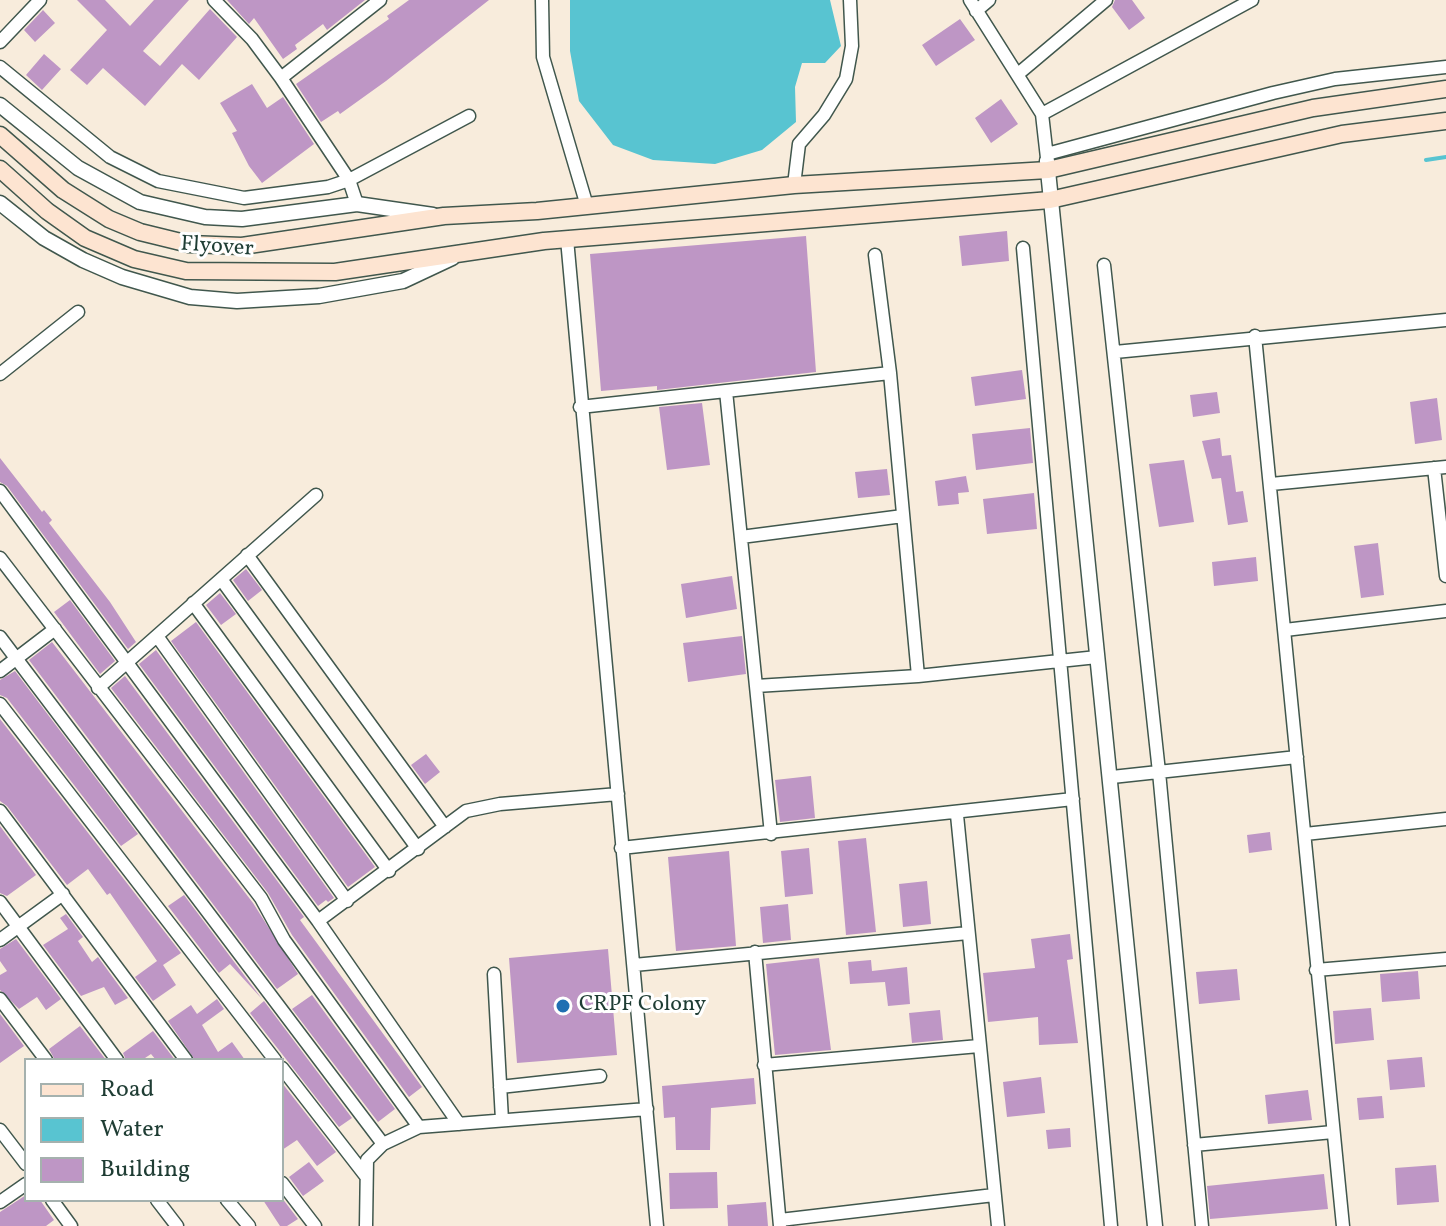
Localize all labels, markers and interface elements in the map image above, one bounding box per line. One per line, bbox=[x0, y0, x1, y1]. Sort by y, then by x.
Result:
street label: Flyover bbox=[180, 232, 254, 264]
place label: CRPF Colony bbox=[579, 993, 706, 1019]
marker: CRPF Colony bbox=[554, 997, 572, 1015]
legend bbox=[24, 1058, 284, 1202]
text: Road bbox=[100, 1073, 154, 1107]
text: Water bbox=[100, 1113, 164, 1147]
text: Building bbox=[100, 1153, 190, 1187]

